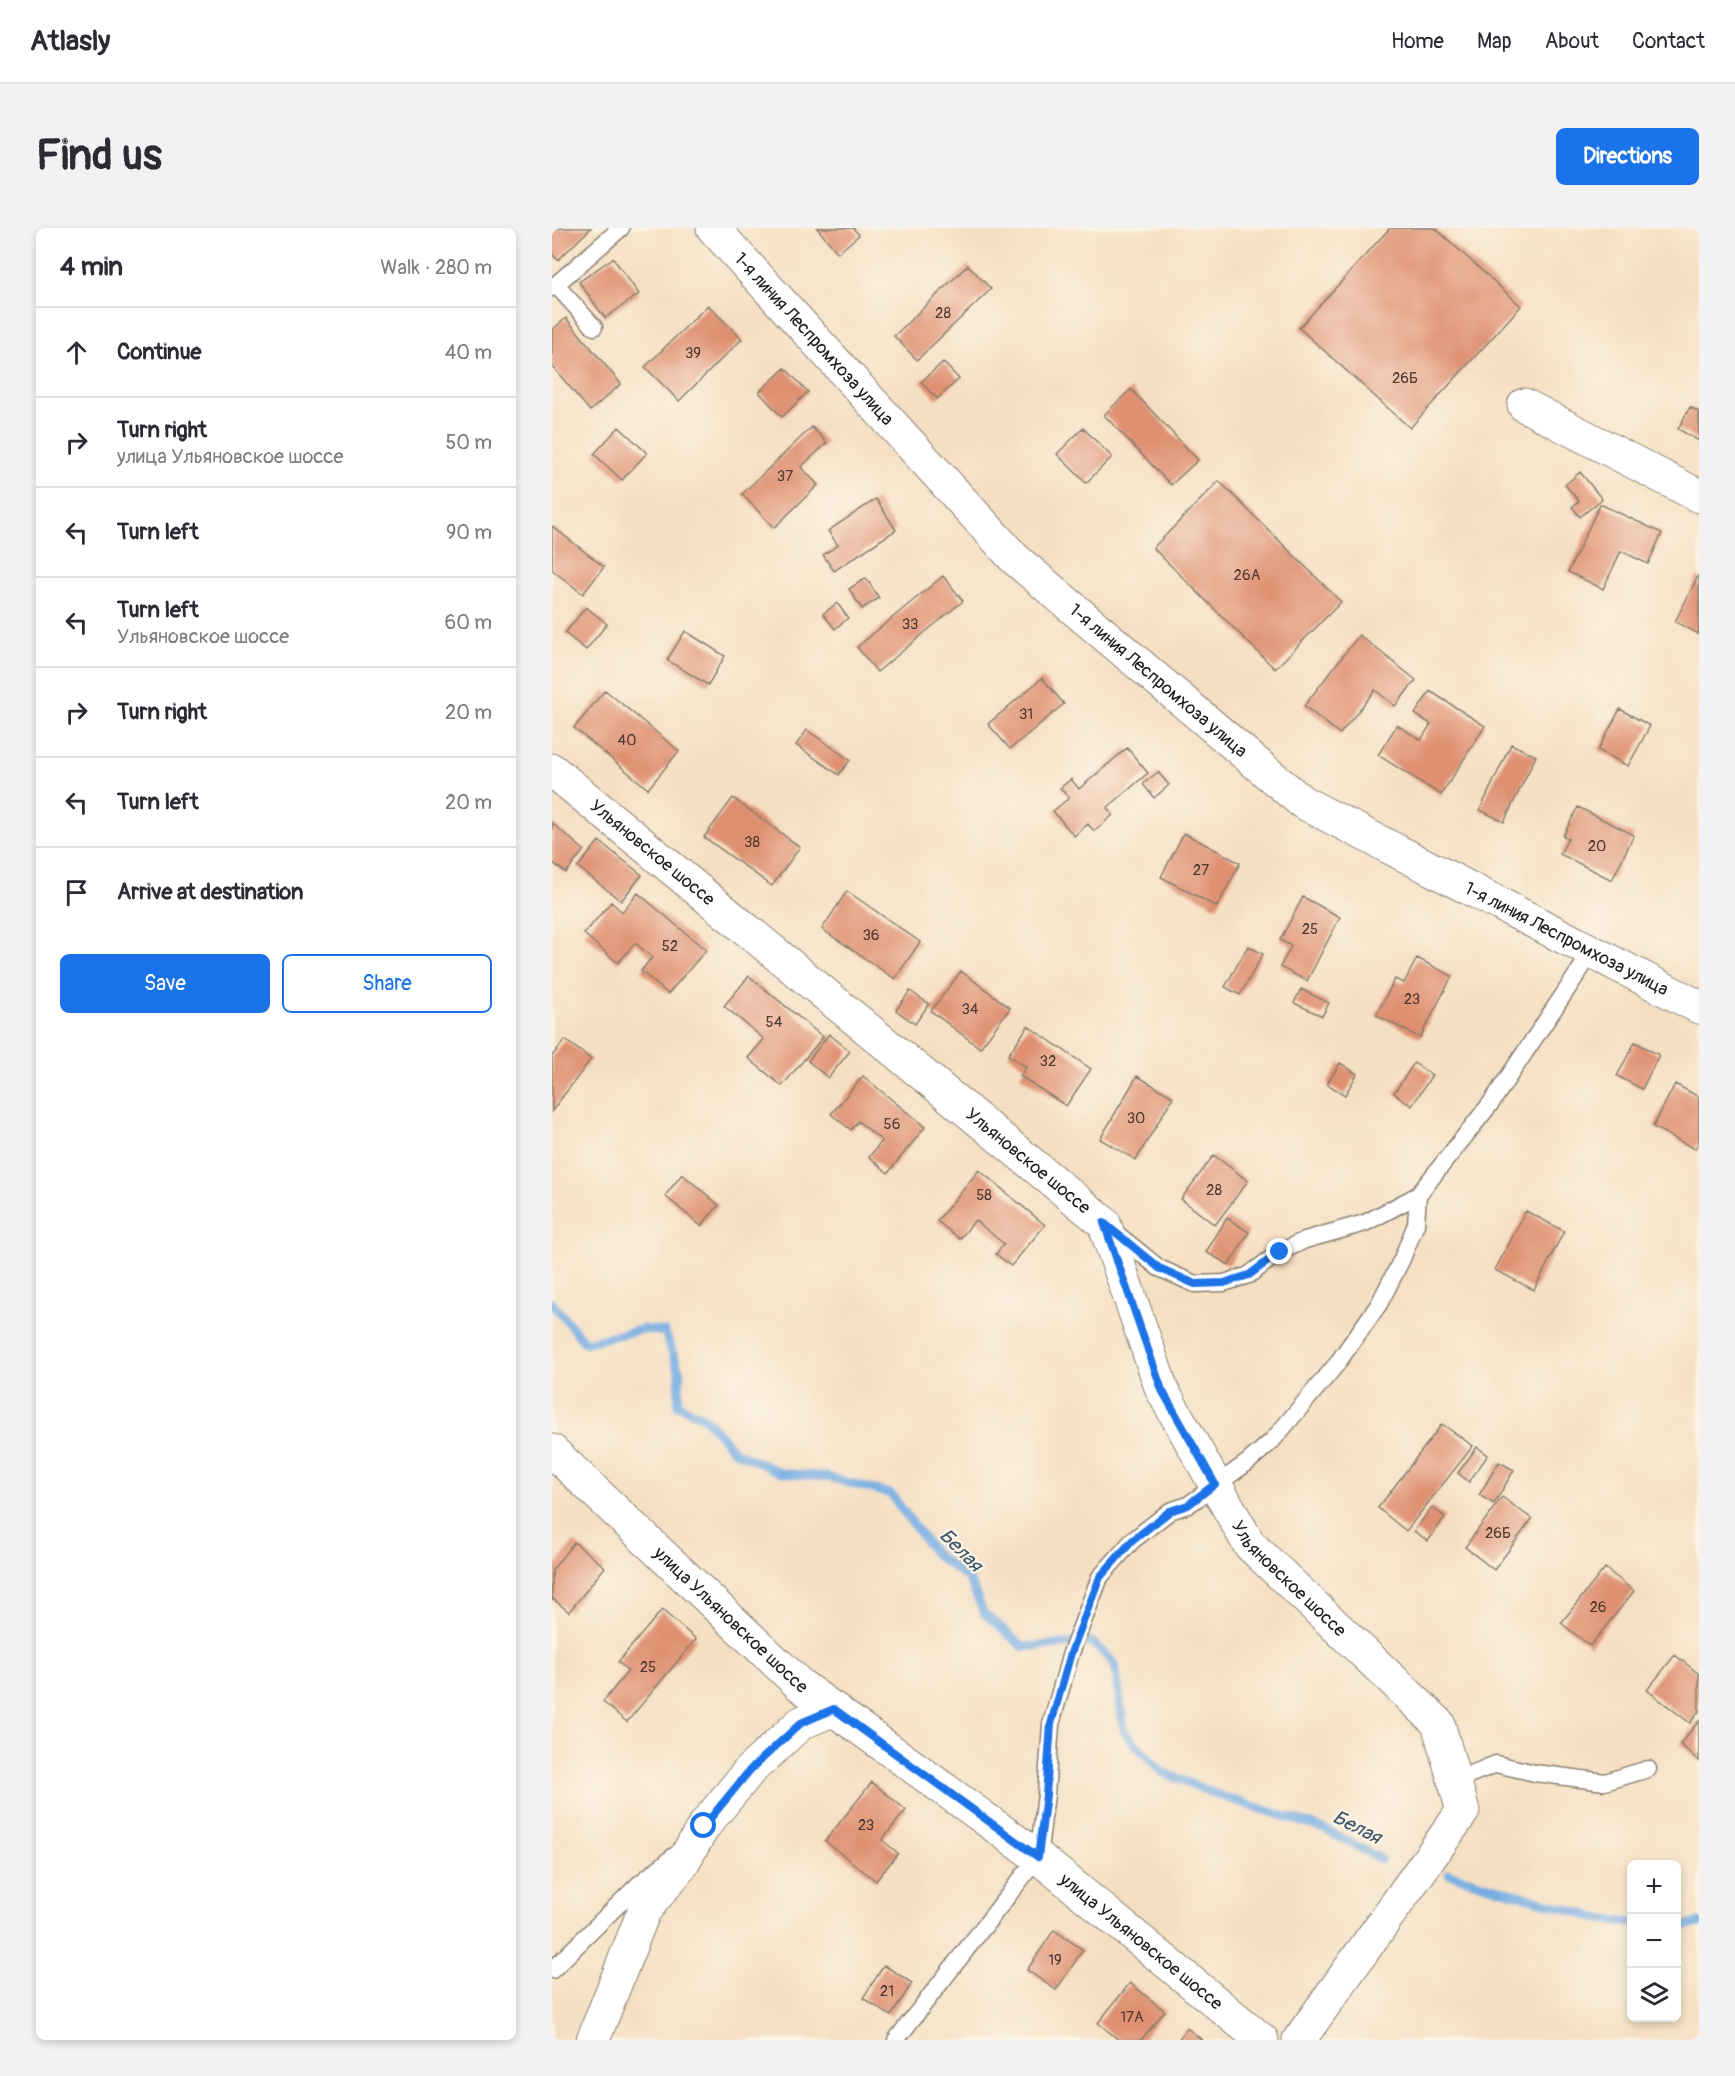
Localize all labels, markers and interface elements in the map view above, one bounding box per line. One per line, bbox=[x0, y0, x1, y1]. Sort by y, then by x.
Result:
text: Atlasly bbox=[30, 24, 110, 59]
text: Home bbox=[1391, 28, 1444, 55]
text: Map bbox=[1477, 28, 1512, 55]
text: About bbox=[1545, 28, 1599, 55]
text: Contact bbox=[1632, 28, 1705, 55]
button: Directions bbox=[1556, 128, 1699, 185]
text: Find us bbox=[36, 130, 162, 182]
street label: 1-я линия Леспромхоза улица bbox=[729, 247, 899, 430]
text: 4 min bbox=[60, 251, 123, 283]
text: Walk · 280 m bbox=[380, 255, 492, 280]
house number: 28 bbox=[935, 304, 951, 323]
icon: ahead bbox=[60, 336, 93, 369]
text: Continue bbox=[117, 338, 201, 366]
text: 40 m bbox=[445, 340, 492, 365]
house number: 39 bbox=[685, 344, 701, 363]
house number: 26Б bbox=[1392, 369, 1418, 388]
text: Turn right bbox=[117, 416, 207, 444]
icon: right bbox=[60, 426, 93, 459]
text: 50 m bbox=[445, 430, 492, 455]
text: улица Ульяновское шоссе bbox=[117, 444, 343, 469]
house number: 37 bbox=[777, 467, 793, 486]
icon: left bbox=[60, 516, 93, 549]
text: Turn left bbox=[117, 518, 199, 546]
text: 90 m bbox=[446, 520, 492, 545]
house number: 26А bbox=[1234, 566, 1261, 585]
text: Turn left bbox=[117, 596, 199, 624]
street label: 1-я линия Леспромхоза улица bbox=[1065, 598, 1252, 762]
icon: left bbox=[60, 606, 93, 639]
text: 60 m bbox=[445, 610, 492, 635]
house number: 33 bbox=[902, 615, 918, 634]
text: Ульяновское шоссе bbox=[117, 624, 289, 649]
icon: right bbox=[60, 696, 93, 729]
text: Turn right bbox=[117, 698, 207, 726]
text: 20 m bbox=[445, 700, 492, 725]
house number: 31 bbox=[1019, 705, 1033, 724]
house number: 40 bbox=[618, 731, 636, 750]
icon: left bbox=[60, 786, 93, 819]
text: Turn left bbox=[117, 788, 199, 816]
text: 20 m bbox=[445, 790, 492, 815]
street label: Ульяновское шоссе bbox=[585, 794, 720, 911]
house number: 38 bbox=[744, 833, 760, 852]
house number: 20 bbox=[1588, 837, 1606, 856]
house number: 27 bbox=[1193, 861, 1209, 880]
icon: arrive bbox=[60, 876, 93, 909]
street label: 1-я линия Леспромхоза улица bbox=[1461, 876, 1673, 1001]
text: Arrive at destination bbox=[117, 878, 303, 906]
house number: 25 bbox=[1302, 920, 1318, 939]
house number: 36 bbox=[862, 926, 880, 945]
house number: 52 bbox=[662, 937, 678, 956]
button: Save bbox=[60, 954, 270, 1013]
button: Share bbox=[282, 954, 492, 1013]
house number: 23 bbox=[1404, 990, 1420, 1009]
house number: 34 bbox=[961, 1000, 979, 1019]
house number: 54 bbox=[766, 1013, 783, 1032]
house number: 32 bbox=[1040, 1052, 1056, 1071]
street label: Ульяновское шоссе bbox=[961, 1103, 1096, 1219]
house number: 30 bbox=[1127, 1109, 1145, 1128]
house number: 56 bbox=[884, 1115, 900, 1134]
house number: 28 bbox=[1206, 1181, 1222, 1200]
house number: 58 bbox=[976, 1186, 992, 1205]
route end bbox=[1266, 1238, 1292, 1264]
street label: Ульяновское шоссе bbox=[1227, 1516, 1351, 1642]
water label: Белая bbox=[934, 1523, 990, 1579]
house number: 26Б bbox=[1485, 1524, 1511, 1543]
street label: улица Ульяновское шоссе bbox=[648, 1541, 812, 1698]
house number: 26 bbox=[1589, 1598, 1607, 1617]
house number: 25 bbox=[640, 1658, 656, 1677]
water label: Белая bbox=[1329, 1804, 1388, 1851]
route start bbox=[690, 1812, 716, 1838]
house number: 23 bbox=[858, 1816, 874, 1835]
map controls bbox=[1627, 1860, 1681, 2022]
button: + bbox=[1627, 1860, 1681, 1914]
street label: улица Ульяновское шоссе bbox=[1054, 1867, 1228, 2015]
button: − bbox=[1627, 1914, 1681, 1968]
house number: 19 bbox=[1048, 1951, 1062, 1970]
button: layers bbox=[1627, 1968, 1681, 2022]
house number: 21 bbox=[880, 1982, 894, 2001]
house number: 17А bbox=[1120, 2008, 1144, 2027]

